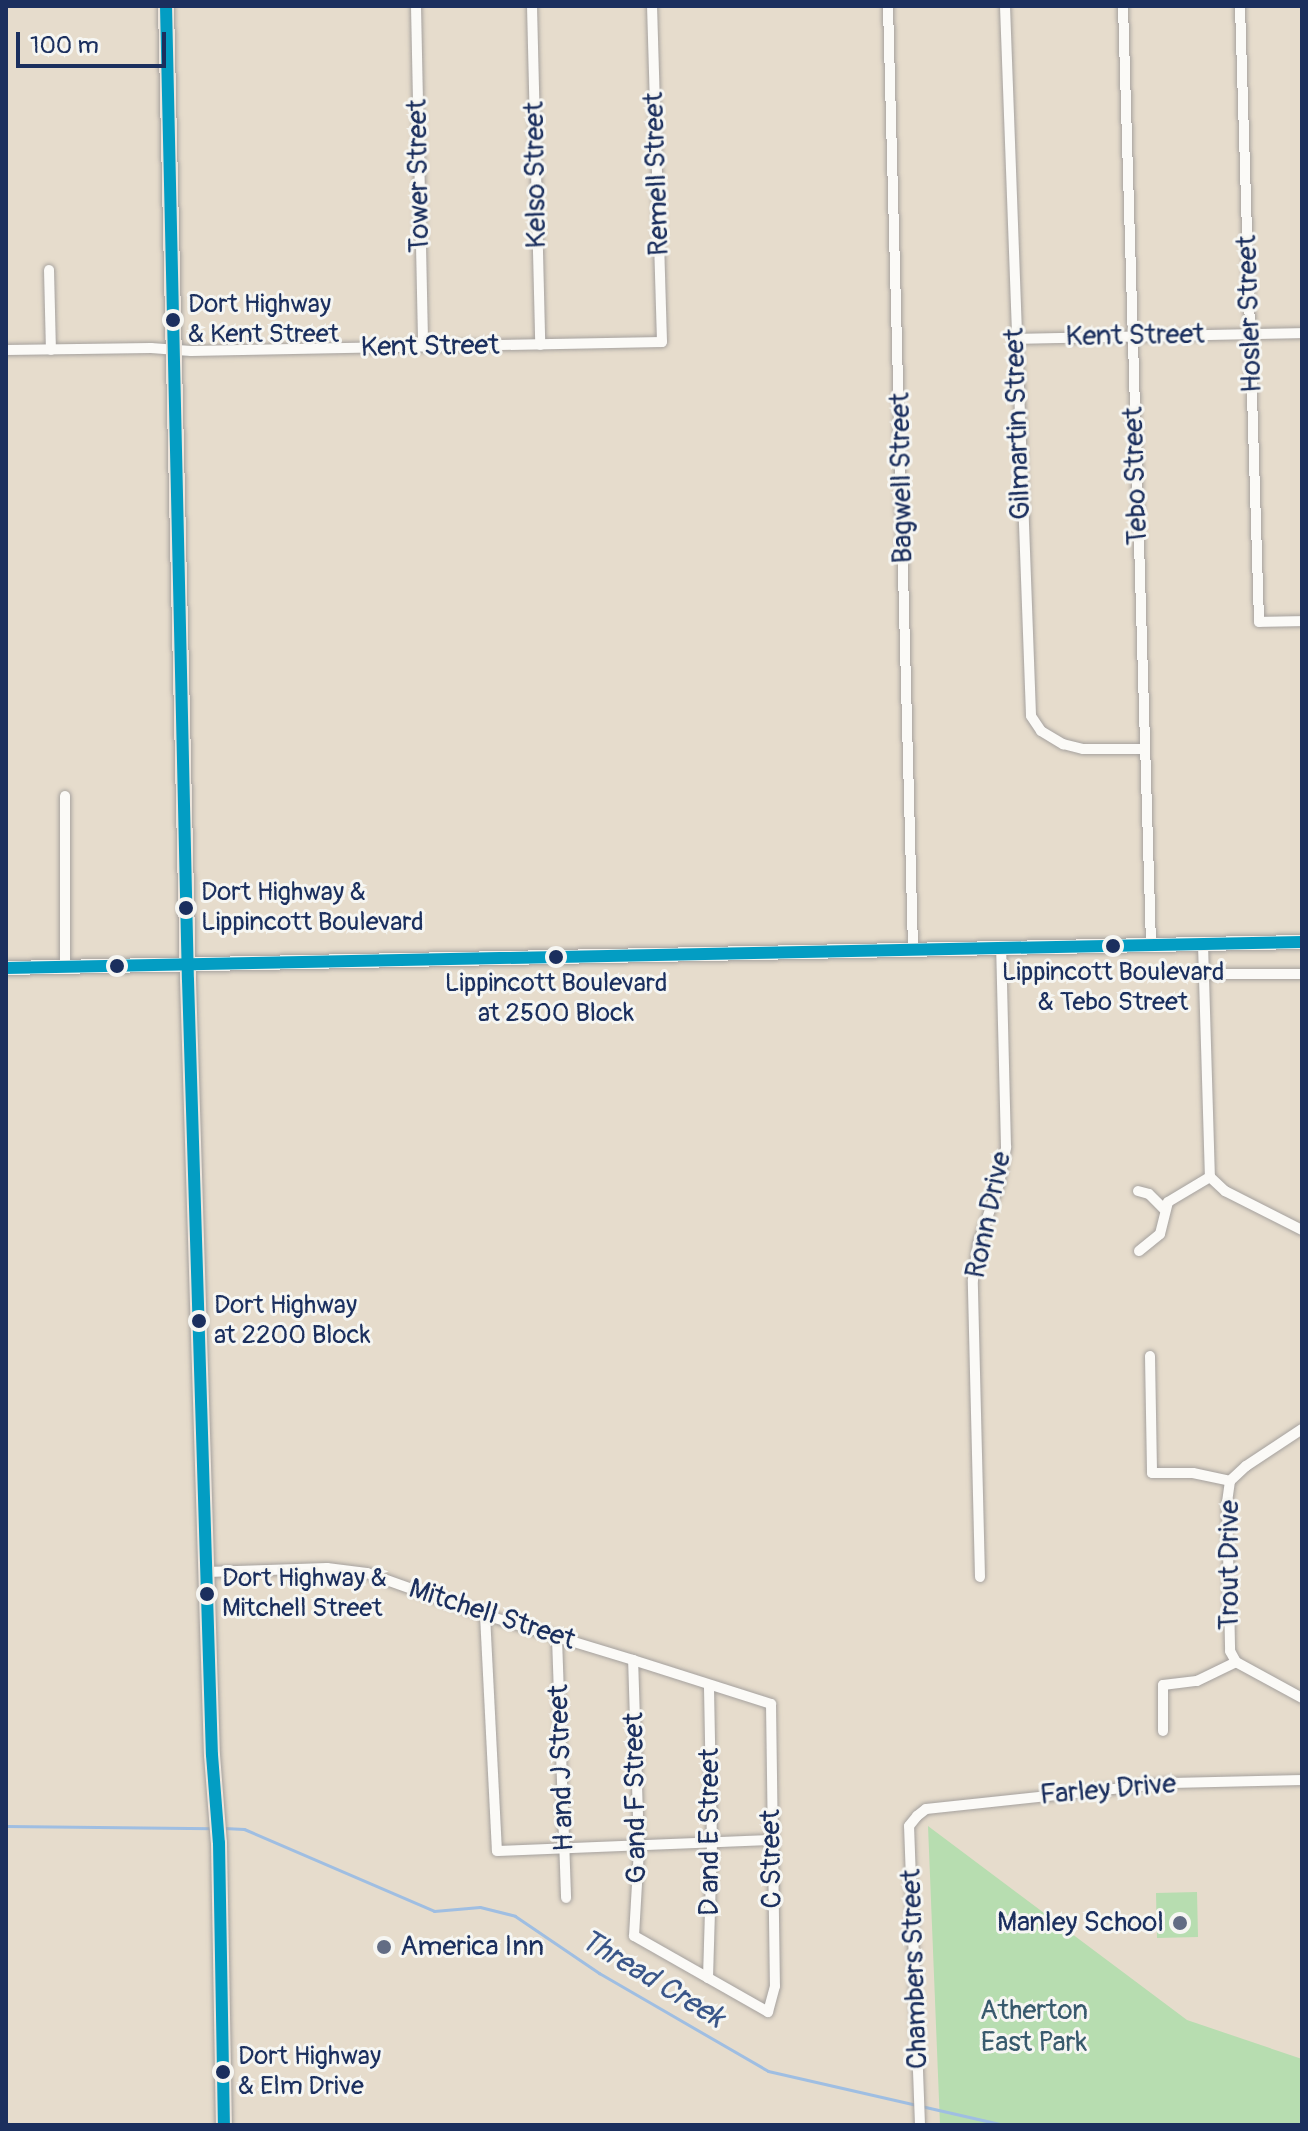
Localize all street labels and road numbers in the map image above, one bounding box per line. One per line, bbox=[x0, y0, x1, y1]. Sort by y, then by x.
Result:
street label: Remell Street bbox=[637, 92, 677, 256]
street label: Tower Street bbox=[401, 99, 437, 253]
street label: Kelso Street bbox=[518, 101, 554, 249]
street label: Hosler Street bbox=[1230, 235, 1270, 393]
street label: Kent Street bbox=[1065, 318, 1205, 354]
street label: Gilmartin Street bbox=[998, 328, 1038, 520]
street label: Kent Street bbox=[360, 329, 500, 365]
street label: Bagwell Street bbox=[884, 392, 920, 564]
street label: Tebo Street bbox=[1117, 406, 1155, 546]
street label: Ronn Drive bbox=[959, 1149, 1019, 1281]
street label: Trout Drive bbox=[1213, 1500, 1247, 1630]
street label: Mitchell Street bbox=[405, 1572, 579, 1658]
street label: H and J Street bbox=[542, 1684, 582, 1852]
street label: G and F Street bbox=[618, 1712, 654, 1884]
street label: D and E Street bbox=[693, 1748, 727, 1916]
street label: Farley Drive bbox=[1039, 1767, 1177, 1813]
street label: C Street bbox=[754, 1809, 790, 1909]
street label: Chambers Street bbox=[895, 1868, 935, 2070]

